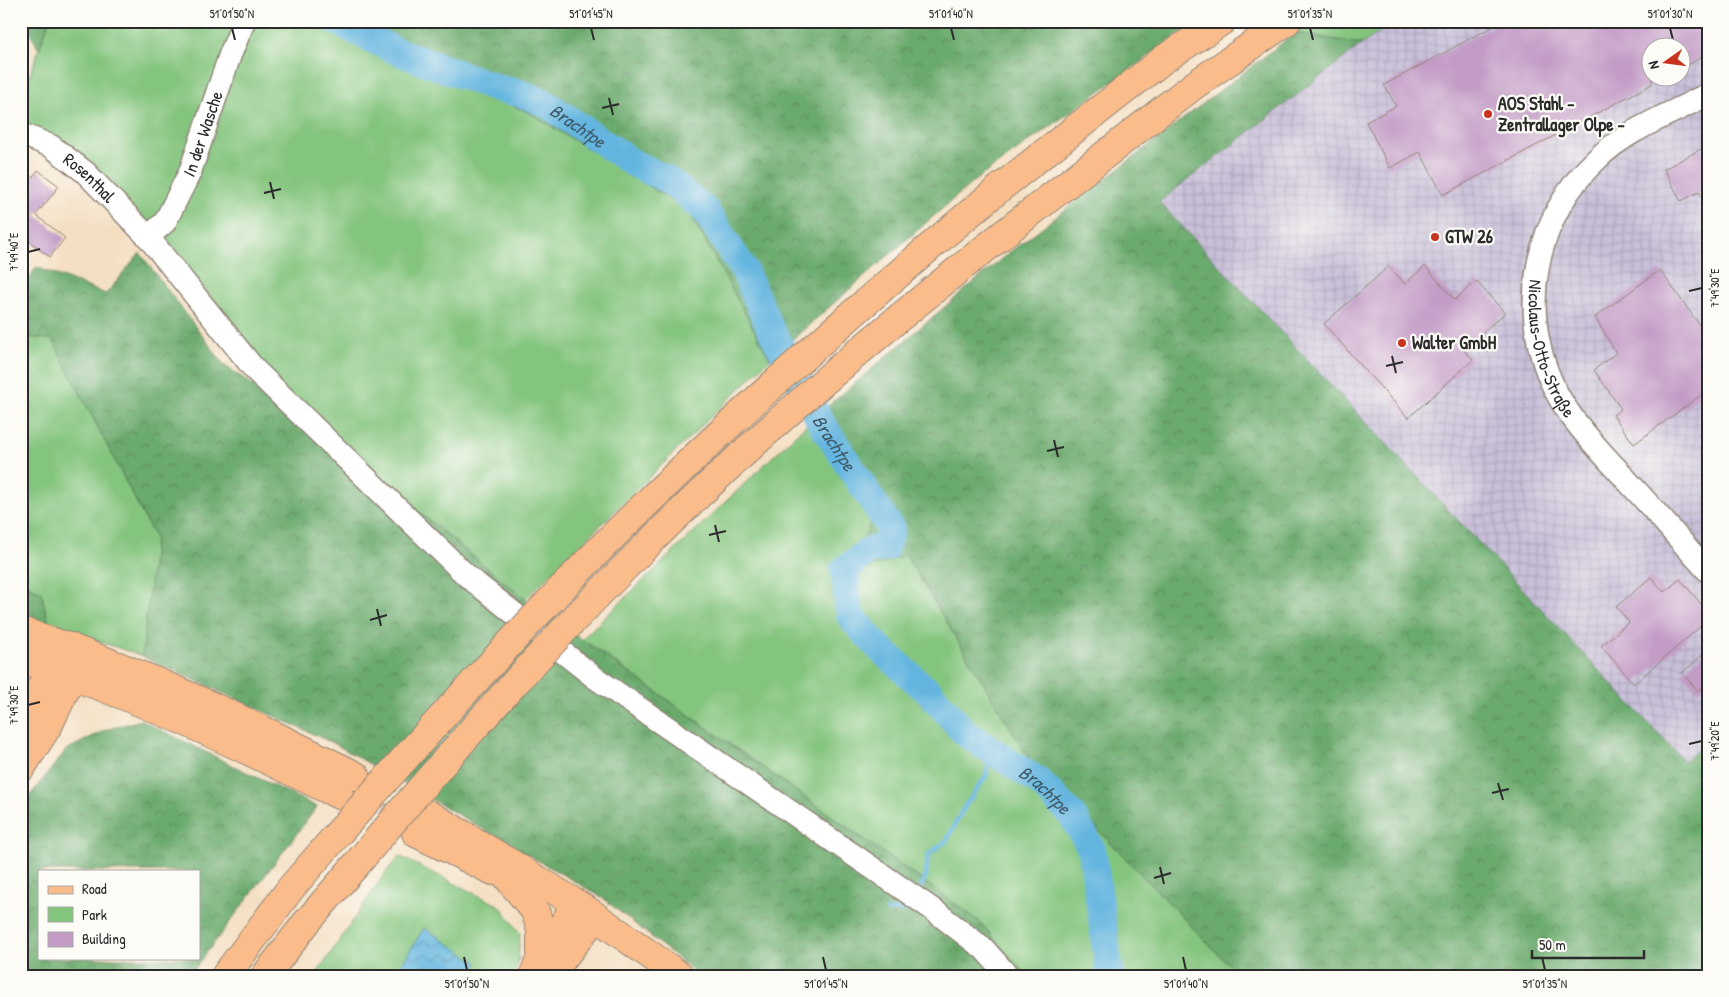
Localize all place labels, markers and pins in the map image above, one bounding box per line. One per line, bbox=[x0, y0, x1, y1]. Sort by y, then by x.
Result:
place label: AOS Stahl - Zentrallager Olpe - bbox=[1498, 91, 1625, 138]
marker: AOS Stahl - Zentrallager Olpe - bbox=[1482, 108, 1494, 120]
place label: GTW 26 bbox=[1445, 224, 1493, 249]
marker: GTW 26 bbox=[1429, 231, 1441, 243]
place label: Walter GmbH bbox=[1412, 330, 1497, 355]
marker: Walter GmbH bbox=[1396, 337, 1408, 349]

